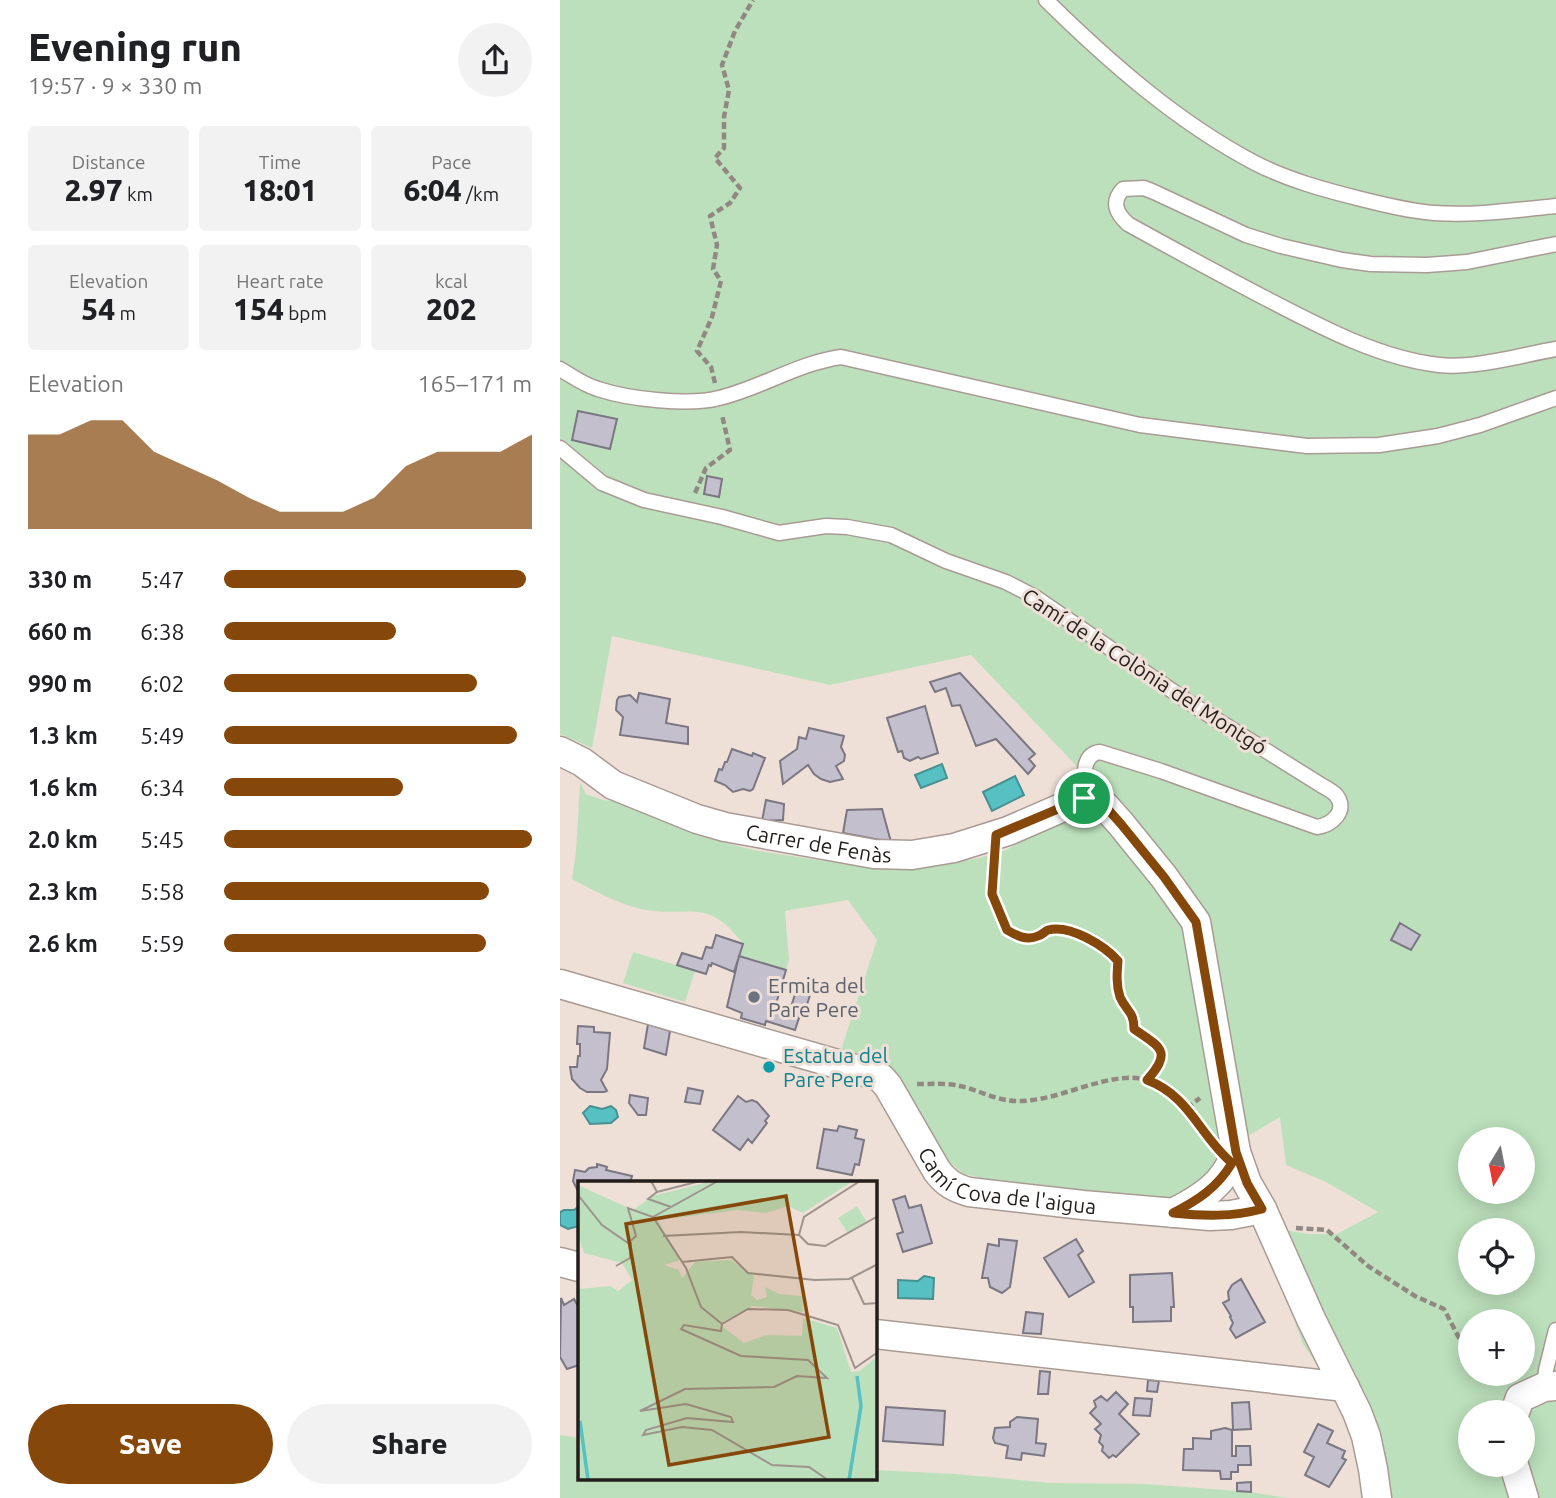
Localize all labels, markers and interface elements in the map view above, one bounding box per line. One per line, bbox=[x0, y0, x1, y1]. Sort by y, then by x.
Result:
button: share bbox=[458, 23, 532, 97]
text: Evening run bbox=[28, 26, 242, 68]
text: 19:57 · 9 × 330 m bbox=[28, 73, 202, 98]
text: Distance bbox=[72, 151, 145, 173]
text: Time bbox=[259, 151, 301, 173]
text: Pace bbox=[431, 151, 471, 173]
text: 2.97 bbox=[64, 173, 123, 207]
text: 18:01 bbox=[242, 173, 318, 207]
text: 6:04 bbox=[404, 173, 462, 207]
text: km bbox=[123, 183, 153, 205]
text: /km bbox=[462, 183, 499, 205]
text: Elevation bbox=[69, 270, 148, 292]
text: Heart rate bbox=[236, 270, 324, 292]
text: kcal bbox=[435, 270, 468, 292]
text: 54 bbox=[81, 292, 115, 326]
text: 154 bbox=[233, 292, 284, 326]
text: 202 bbox=[426, 292, 477, 326]
text: m bbox=[115, 302, 136, 324]
text: bpm bbox=[284, 302, 327, 324]
text: Elevation bbox=[28, 371, 124, 396]
text: 165–171 m bbox=[418, 371, 532, 396]
text: 330 m bbox=[28, 567, 92, 592]
text: 5:47 bbox=[140, 567, 185, 592]
street label: Camí de la Colònia del Montgó bbox=[1018, 583, 1272, 759]
text: 660 m bbox=[28, 619, 92, 644]
text: 6:38 bbox=[140, 619, 185, 644]
text: 990 m bbox=[28, 671, 92, 696]
text: 6:02 bbox=[140, 671, 185, 696]
text: 1.3 km bbox=[28, 723, 98, 748]
text: 5:49 bbox=[140, 723, 185, 748]
pin bbox=[1054, 768, 1114, 828]
text: 1.6 km bbox=[28, 775, 98, 800]
text: 6:34 bbox=[140, 775, 185, 800]
icon: arrive bbox=[1065, 779, 1103, 817]
street label: Carrer de Fenàs bbox=[744, 819, 892, 866]
text: 2.0 km bbox=[28, 827, 98, 852]
text: 5:45 bbox=[140, 827, 185, 852]
text: 2.3 km bbox=[28, 879, 98, 904]
text: 5:58 bbox=[140, 879, 185, 904]
text: 2.6 km bbox=[28, 931, 98, 956]
text: 5:59 bbox=[140, 931, 185, 956]
place label: Ermita del Pare Pere bbox=[768, 973, 864, 1021]
marker: Ermita del Pare Pere bbox=[746, 989, 762, 1005]
place label: Estatua del Pare Pere bbox=[783, 1043, 888, 1091]
marker: Estatua del Pare Pere bbox=[761, 1059, 777, 1075]
north arrow bbox=[1458, 1127, 1535, 1204]
map controls bbox=[1458, 1127, 1535, 1477]
street label: Camí Cova de l'aigua bbox=[914, 1143, 1097, 1218]
inset map bbox=[578, 1181, 877, 1480]
button: locate bbox=[1458, 1218, 1535, 1295]
button: + bbox=[1458, 1309, 1535, 1386]
button: − bbox=[1458, 1400, 1535, 1477]
button: Save bbox=[28, 1404, 273, 1484]
button: Share bbox=[287, 1404, 532, 1484]

